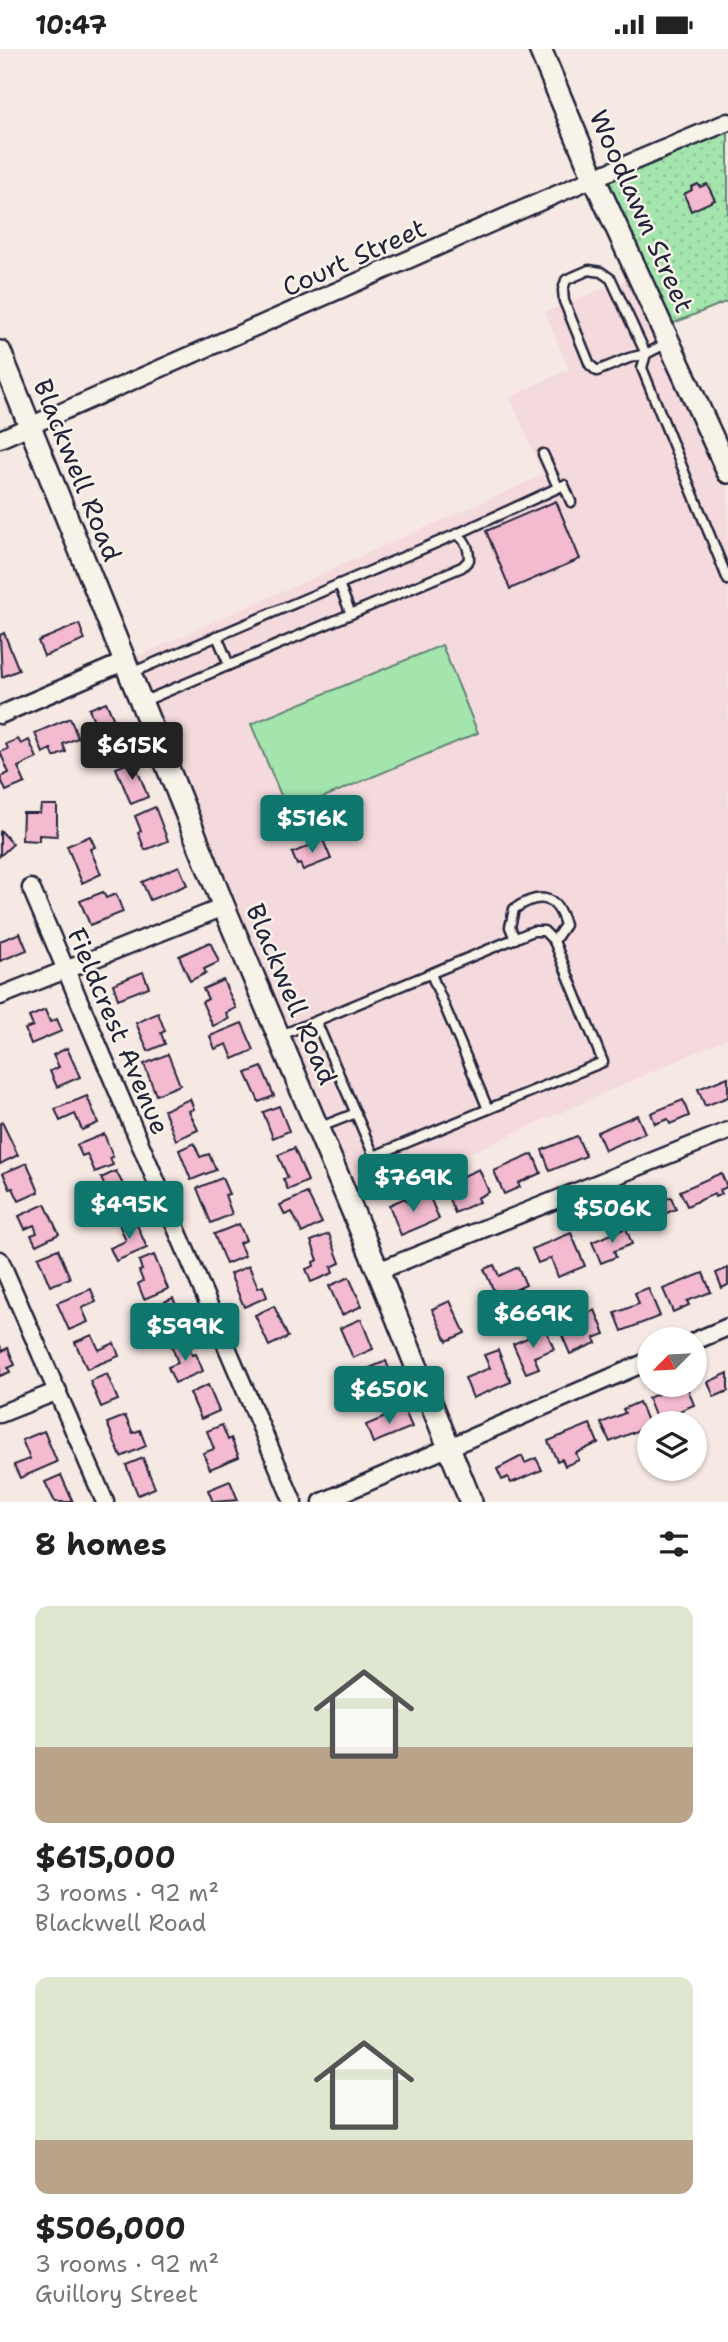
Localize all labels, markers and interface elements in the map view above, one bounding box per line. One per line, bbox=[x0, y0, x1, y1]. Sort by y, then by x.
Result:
text: 10:47 bbox=[35, 7, 107, 42]
street label: Woodlawn Street bbox=[582, 104, 702, 318]
street label: Court Street bbox=[276, 210, 432, 304]
street label: Blackwell Road bbox=[26, 374, 130, 566]
pin: $615K bbox=[83, 723, 181, 782]
text: $615K bbox=[97, 730, 167, 760]
pin: $516K bbox=[263, 795, 361, 855]
text: $516K bbox=[276, 803, 348, 833]
street label: Blackwell Road bbox=[238, 898, 346, 1090]
street label: Fieldcrest Avenue bbox=[60, 922, 178, 1140]
pin: $769K bbox=[364, 1155, 462, 1214]
text: $769K bbox=[374, 1162, 452, 1192]
pin: $495K bbox=[80, 1181, 178, 1241]
pin: $506K bbox=[563, 1185, 661, 1245]
text: $495K bbox=[90, 1189, 168, 1219]
text: $506K bbox=[573, 1193, 651, 1223]
pin: $669K bbox=[484, 1291, 582, 1350]
text: $669K bbox=[493, 1298, 573, 1328]
pin: $599K bbox=[136, 1303, 234, 1363]
text: $599K bbox=[146, 1311, 224, 1341]
north arrow bbox=[637, 1327, 707, 1397]
map controls bbox=[637, 1327, 707, 1481]
pin: $650K bbox=[340, 1367, 438, 1426]
text: $650K bbox=[350, 1374, 428, 1404]
button: layers bbox=[637, 1411, 707, 1481]
text: 8 homes bbox=[35, 1524, 167, 1565]
icon: filters bbox=[655, 1525, 693, 1563]
icon: home bbox=[301, 1651, 427, 1777]
text: $615,000 bbox=[35, 1837, 176, 1878]
text: 3 rooms · 92 m² bbox=[35, 1878, 219, 1908]
text: Blackwell Road bbox=[35, 1908, 206, 1938]
icon: home bbox=[301, 2022, 427, 2148]
text: $506,000 bbox=[35, 2208, 186, 2249]
text: 3 rooms · 92 m² bbox=[35, 2249, 219, 2279]
text: Guillory Street bbox=[35, 2279, 198, 2309]

